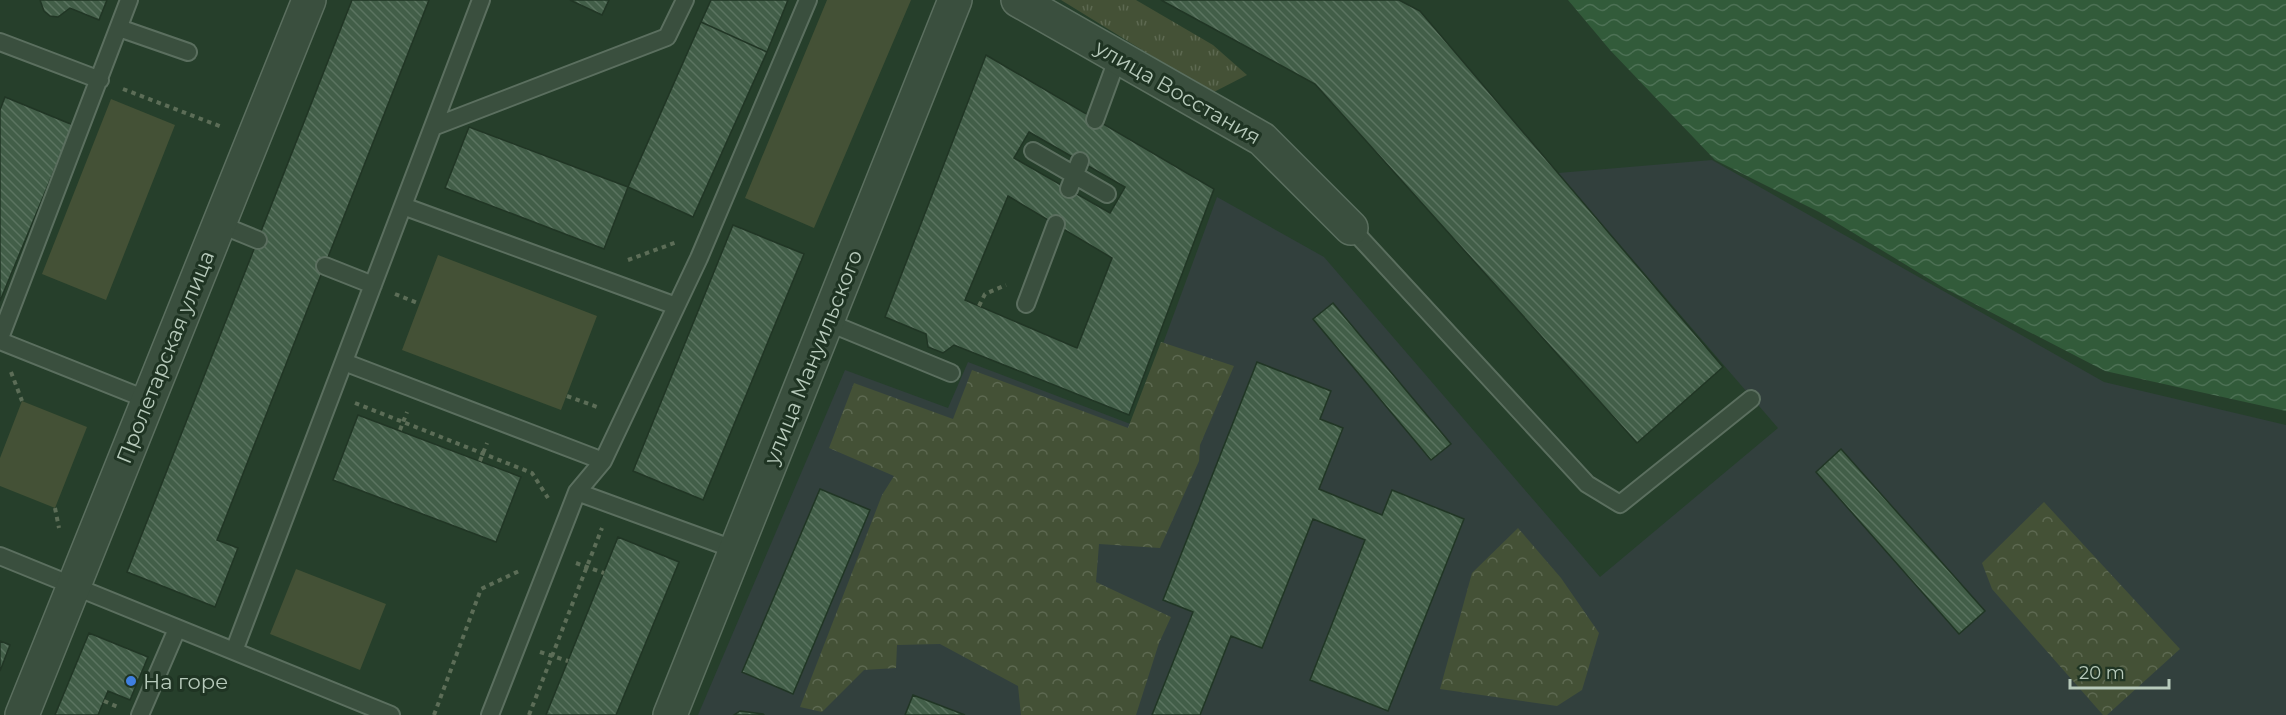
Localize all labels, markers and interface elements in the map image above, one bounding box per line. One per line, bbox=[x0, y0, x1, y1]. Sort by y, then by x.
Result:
street label: улица Восстания bbox=[1090, 34, 1265, 150]
street label: улица Мануильского bbox=[758, 246, 867, 469]
street label: Пролетарская улица bbox=[111, 247, 219, 467]
scale bar bbox=[2070, 652, 2169, 690]
text: 20 m bbox=[2079, 662, 2125, 684]
place label: На горе bbox=[143, 669, 228, 694]
marker: На горе bbox=[124, 674, 138, 688]

